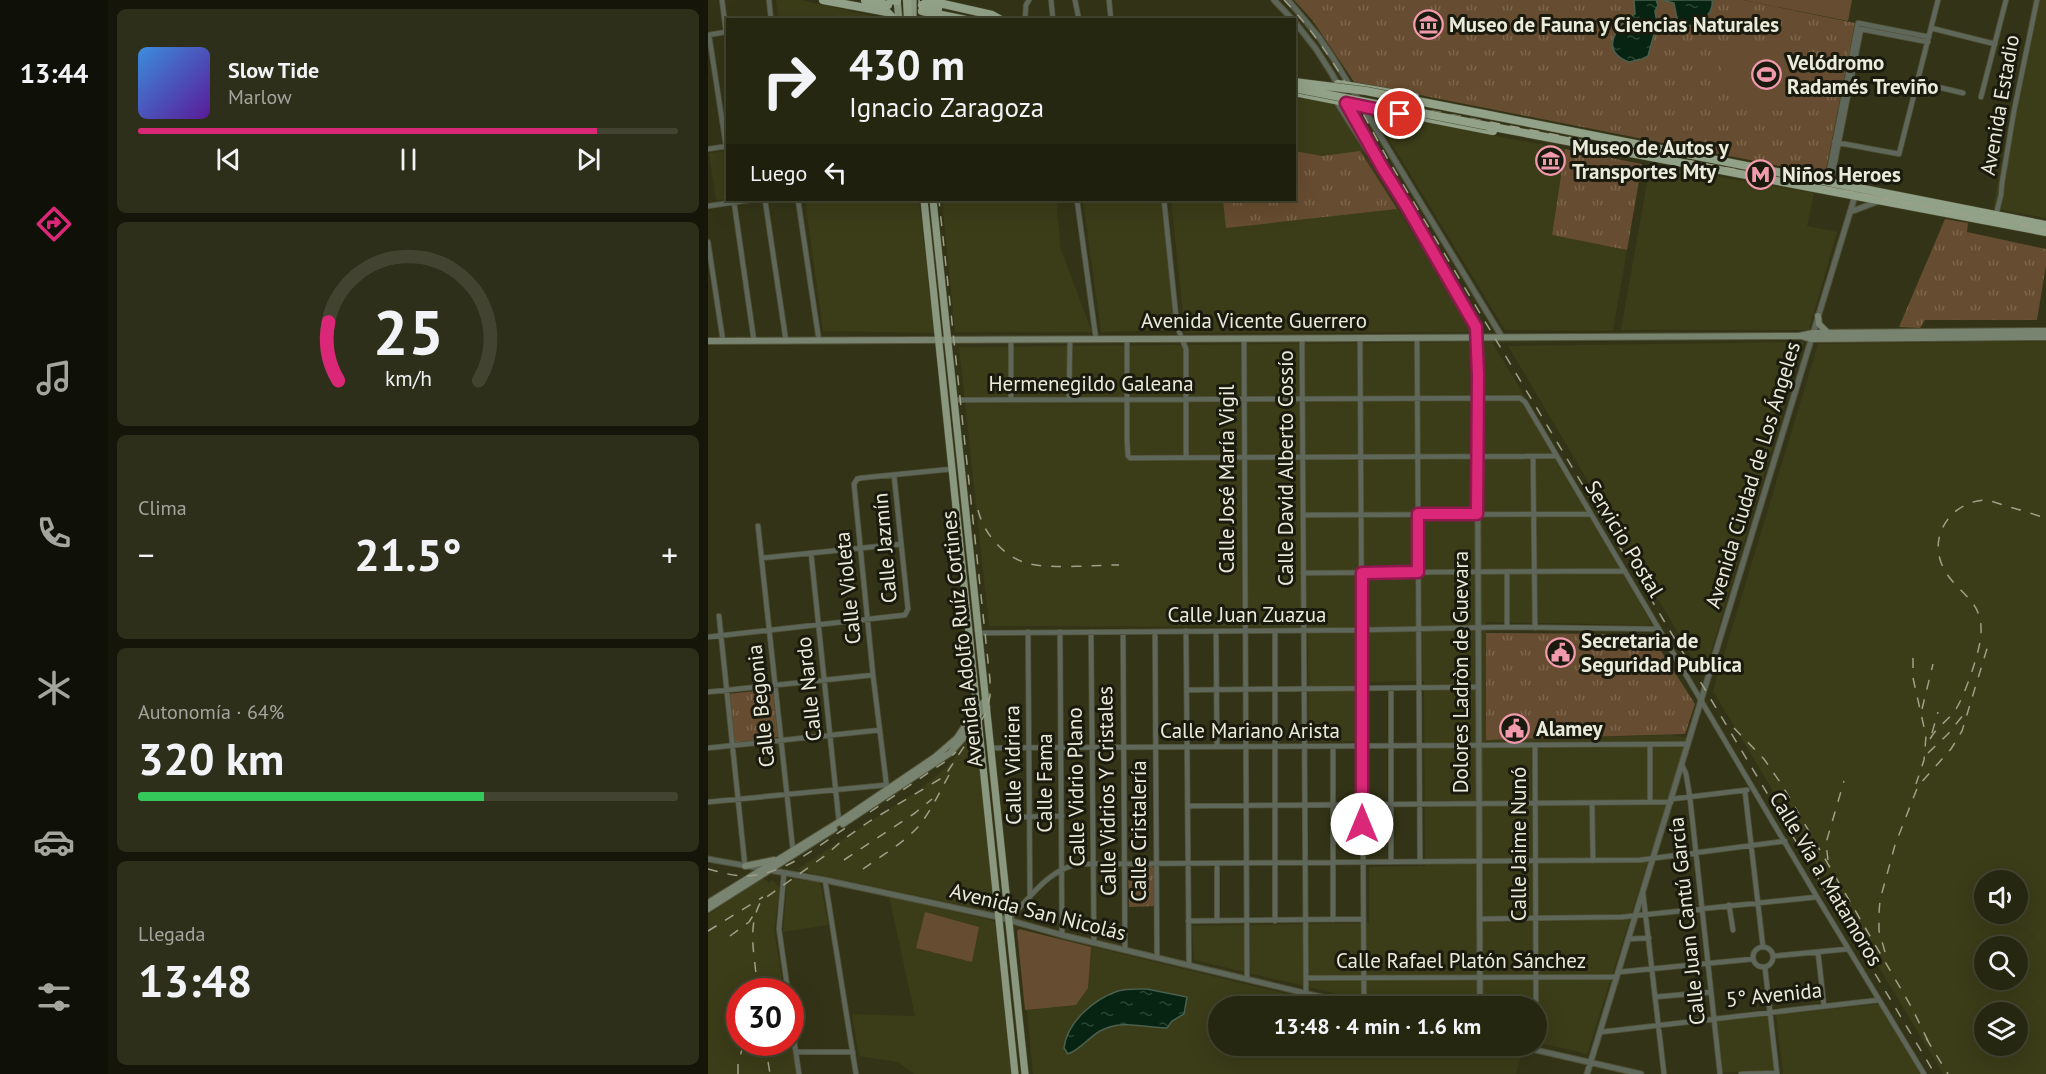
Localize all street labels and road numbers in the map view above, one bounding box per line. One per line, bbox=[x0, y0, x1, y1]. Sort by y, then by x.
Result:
street label: Avenida Estadio bbox=[1974, 32, 2025, 177]
street label: Avenida Vicente Guerrero bbox=[1141, 307, 1367, 334]
street label: Avenida Ciudad de Los Ángeles bbox=[1699, 338, 1806, 612]
street label: Calle David Alberto Cossío bbox=[1272, 350, 1299, 586]
street label: Hermenegildo Galeana bbox=[988, 370, 1194, 397]
street label: Calle José María Vigil bbox=[1213, 385, 1240, 573]
street label: Servicio Postal bbox=[1579, 475, 1670, 602]
street label: Calle Jazmín bbox=[866, 492, 903, 604]
street label: Avenida Adolfo Ruíz Cortines bbox=[935, 509, 988, 769]
street label: Calle Violeta bbox=[828, 530, 867, 646]
street label: Dolores Ladròn de Guevara bbox=[1447, 551, 1474, 793]
street label: Calle Juan Zuazua bbox=[1168, 601, 1326, 628]
street label: Calle Nardo bbox=[790, 636, 827, 743]
street label: Calle Begonia bbox=[741, 643, 780, 769]
street label: Calle Vidrios Y Cristales bbox=[1091, 686, 1122, 896]
street label: Calle Vidriera bbox=[998, 705, 1027, 825]
street label: Calle Vidrio Plano bbox=[1061, 707, 1090, 867]
street label: Calle Mariano Arista bbox=[1160, 717, 1340, 744]
street label: Calle Fama bbox=[1031, 733, 1058, 833]
street label: Calle Cristalería bbox=[1125, 760, 1152, 902]
street label: Calle Jaime Nunó bbox=[1505, 767, 1532, 921]
street label: Calle Vía a Matamoros bbox=[1764, 787, 1889, 971]
street label: Calle Juan Cantú García bbox=[1662, 816, 1711, 1026]
street label: Avenida San Nicolás bbox=[947, 877, 1129, 946]
street label: Calle Rafael Platón Sánchez bbox=[1336, 947, 1586, 974]
street label: 5° Avenida bbox=[1725, 976, 1823, 1013]

